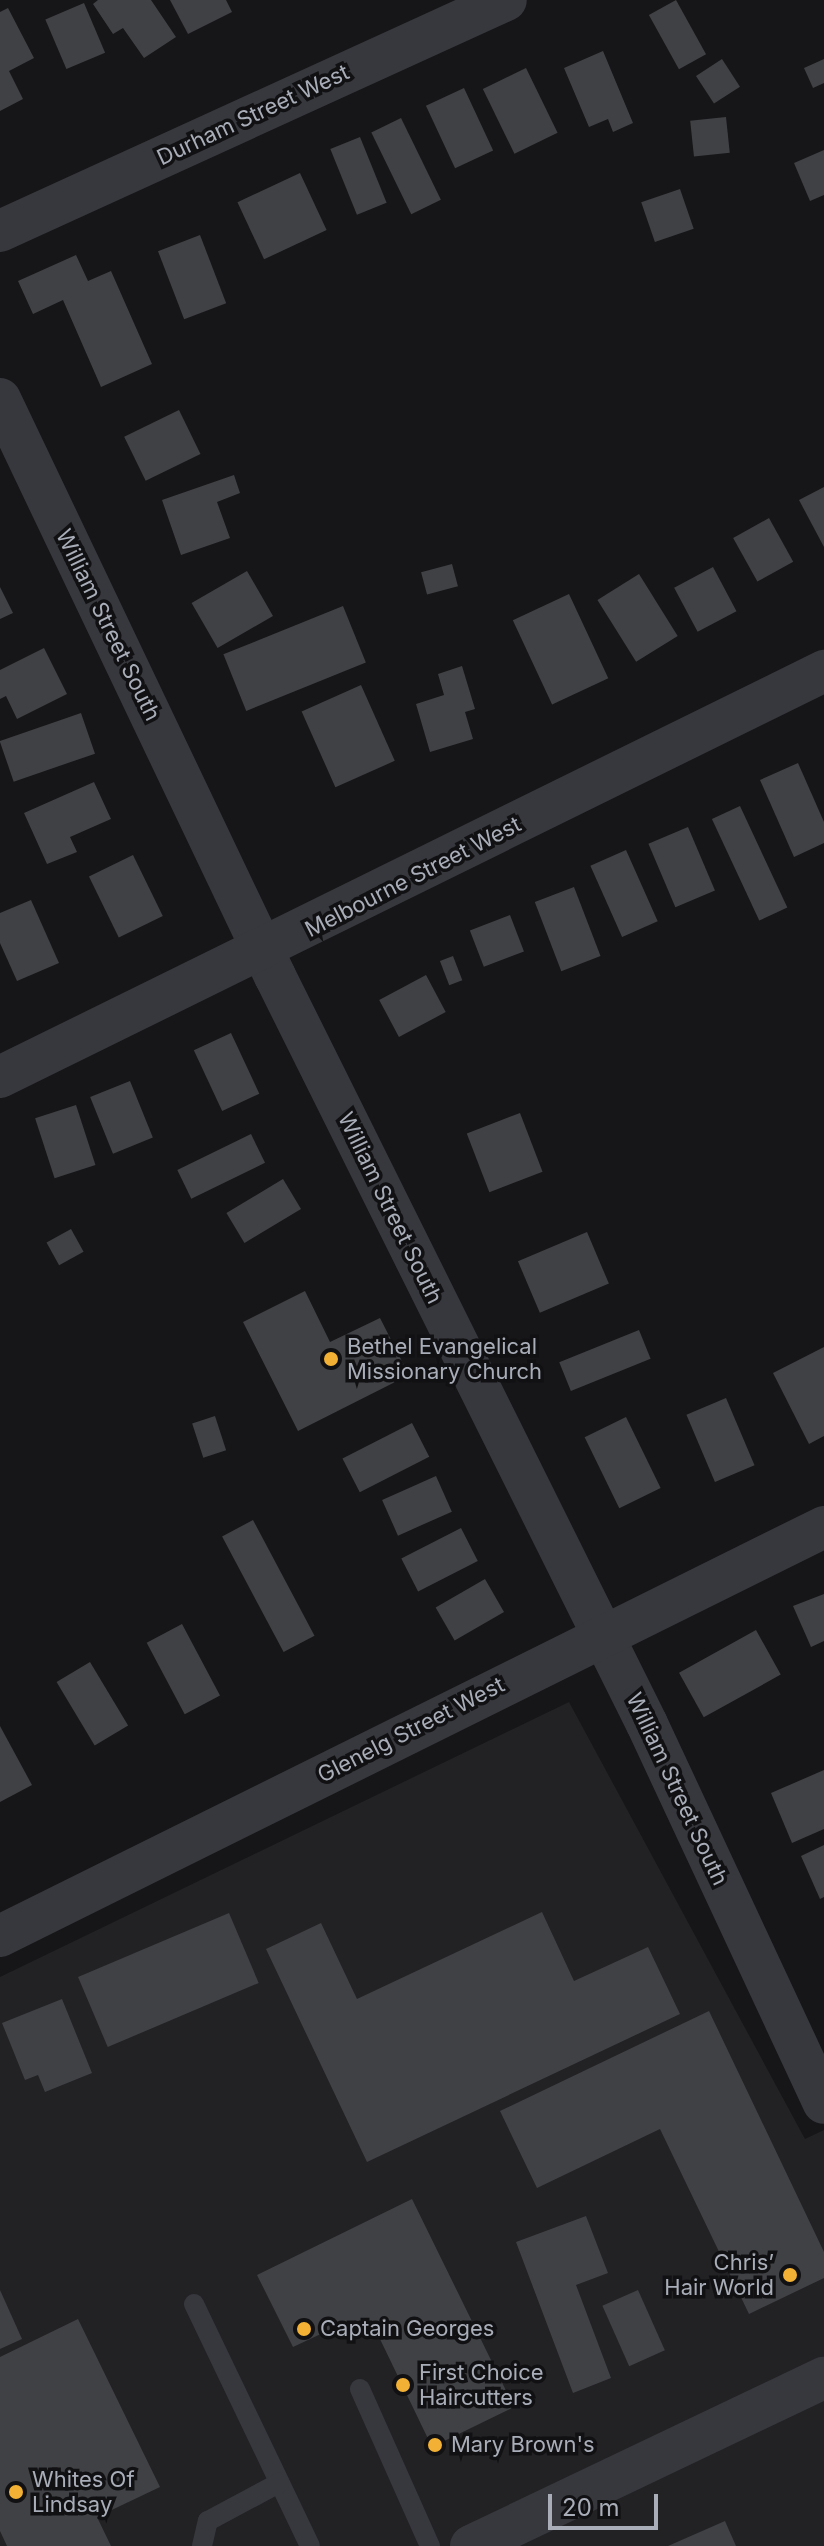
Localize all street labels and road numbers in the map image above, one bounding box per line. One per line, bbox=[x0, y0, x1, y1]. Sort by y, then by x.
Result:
street label: Durham Street West bbox=[153, 59, 353, 171]
street label: William Street South bbox=[50, 525, 166, 725]
street label: Melbourne Street West bbox=[301, 811, 525, 943]
street label: William Street South bbox=[332, 1108, 448, 1308]
street label: Glenelg Street West bbox=[313, 1672, 509, 1788]
street label: William Street South bbox=[621, 1688, 733, 1890]

